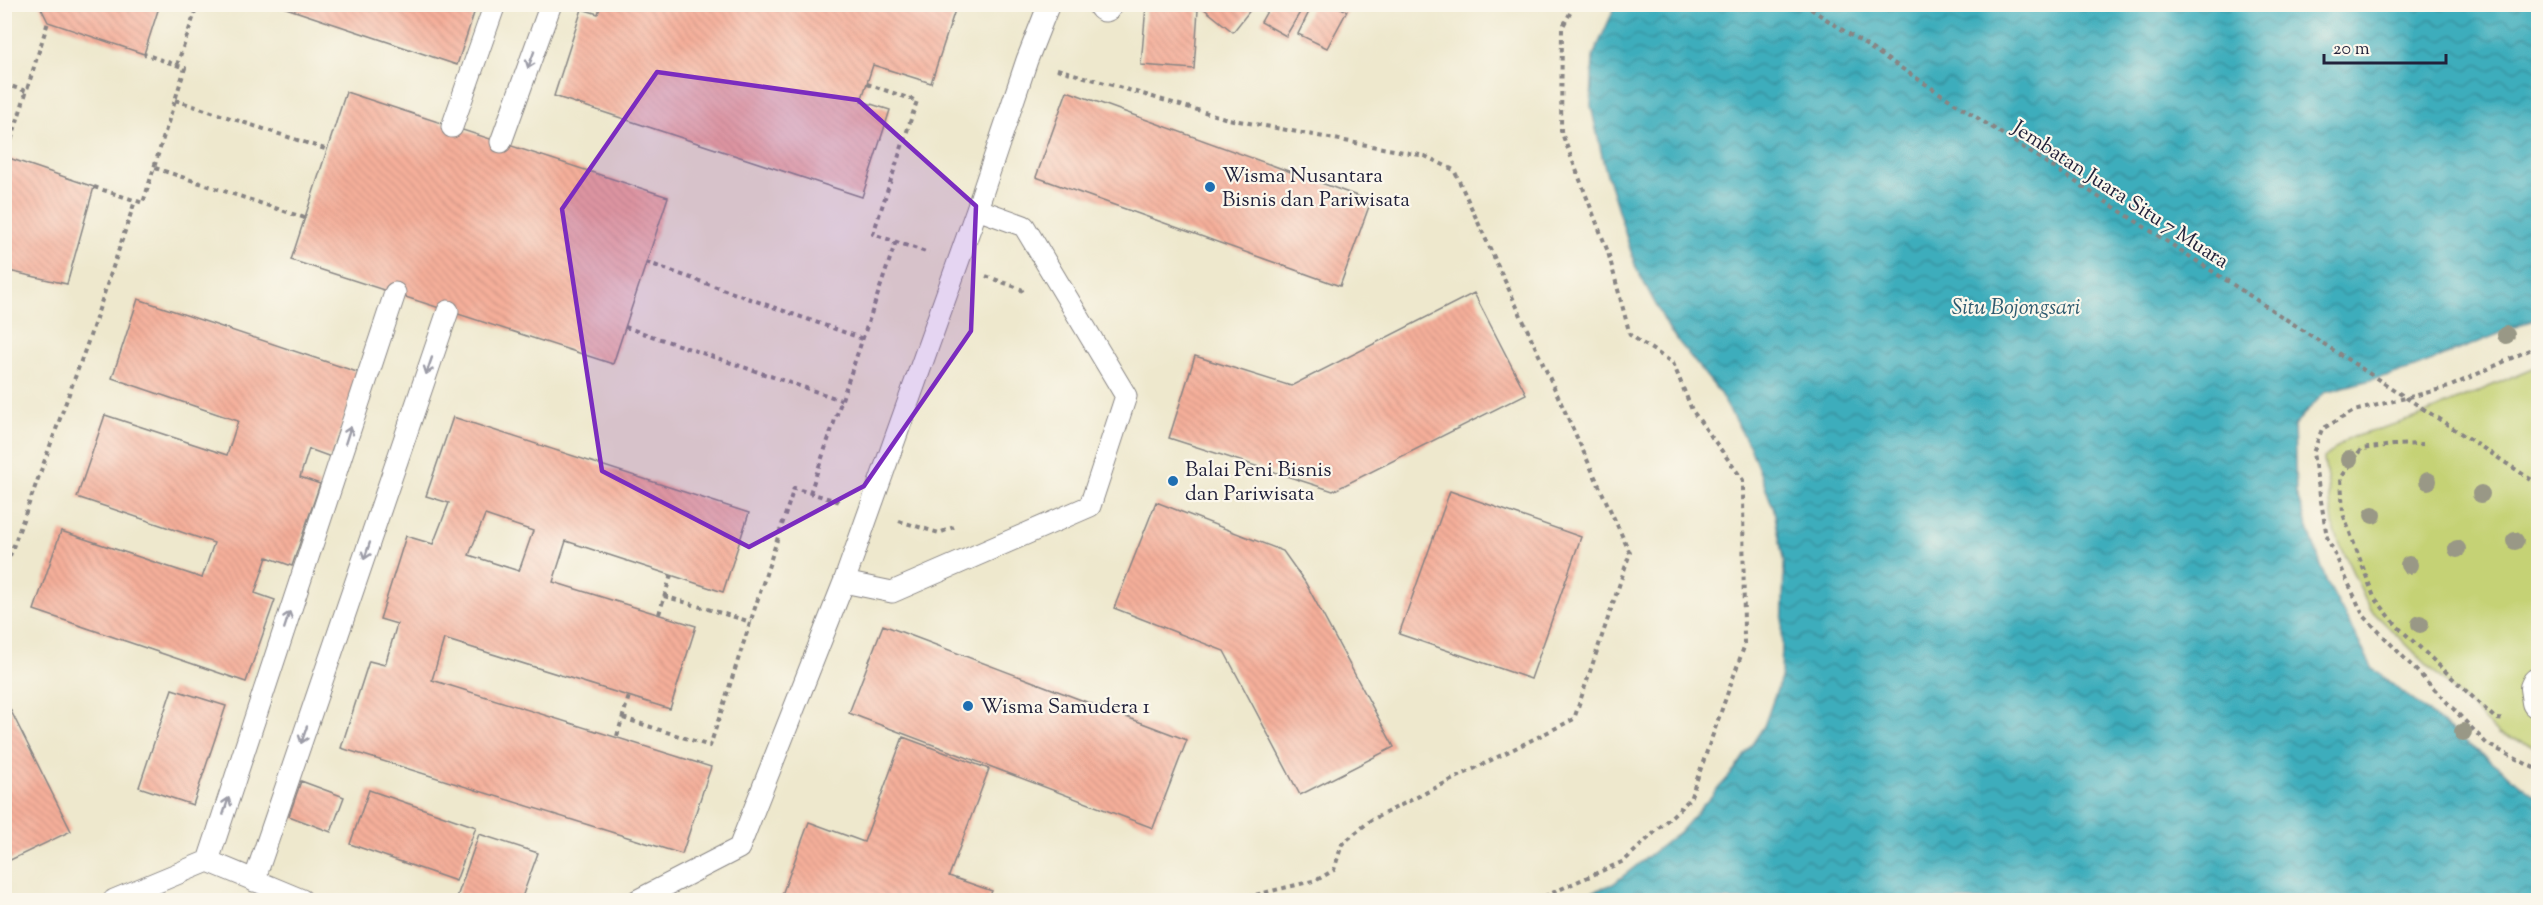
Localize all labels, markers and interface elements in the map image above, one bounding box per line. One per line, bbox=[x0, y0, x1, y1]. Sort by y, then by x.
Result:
scale bar bbox=[2324, 27, 2446, 65]
text: 20 m bbox=[2333, 37, 2370, 63]
one-way arrow bbox=[524, 50, 535, 68]
street label: Jembatan Juara Situ 7 Muara bbox=[2005, 114, 2234, 277]
place label: Wisma Nusantara Bisnis dan Pariwisata bbox=[1222, 162, 1410, 216]
marker: Wisma Nusantara Bisnis dan Pariwisata bbox=[1203, 180, 1217, 194]
water label: Situ Bojongsari bbox=[1952, 293, 2080, 325]
one-way arrow bbox=[423, 356, 434, 375]
one-way arrow bbox=[344, 426, 355, 445]
place label: Balai Peni Bisnis dan Pariwisata bbox=[1185, 456, 1332, 510]
marker: Balai Peni Bisnis dan Pariwisata bbox=[1166, 474, 1180, 488]
one-way arrow bbox=[360, 541, 371, 560]
one-way arrow bbox=[282, 611, 293, 630]
place label: Wisma Samudera 1 bbox=[980, 693, 1150, 723]
marker: Wisma Samudera 1 bbox=[961, 699, 975, 713]
one-way arrow bbox=[298, 725, 309, 744]
one-way arrow bbox=[221, 797, 232, 816]

